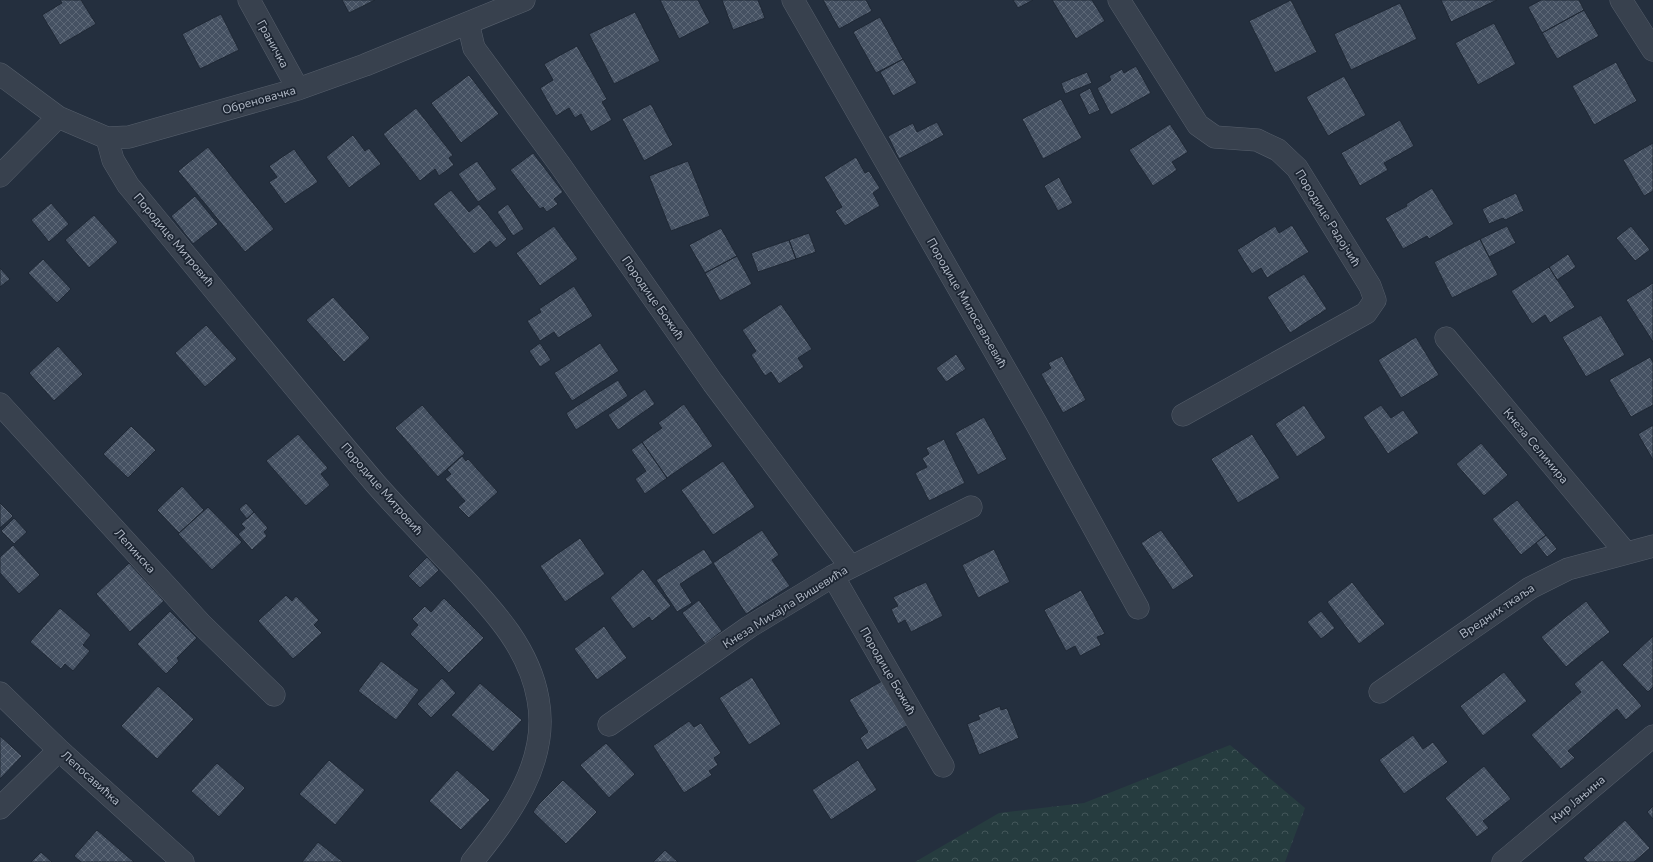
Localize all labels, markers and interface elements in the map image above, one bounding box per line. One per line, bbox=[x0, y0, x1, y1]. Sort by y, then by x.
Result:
street label: Граничка bbox=[253, 17, 293, 71]
street label: Обреновачка bbox=[220, 82, 298, 118]
street label: Породице Радојчић bbox=[1292, 166, 1364, 270]
street label: Породице Митровић bbox=[130, 190, 218, 290]
street label: Породице Милосављевић bbox=[923, 235, 1011, 371]
street label: Породице Божић bbox=[618, 253, 688, 343]
street label: Кнеза Селимира bbox=[1500, 405, 1572, 487]
street label: Породице Митровић bbox=[337, 439, 427, 539]
street label: Лепинска bbox=[111, 525, 159, 577]
street label: Кнеза Михајла Вишевића bbox=[720, 562, 850, 652]
street label: Вредних ткаља bbox=[1456, 580, 1538, 642]
street label: Породице Божић bbox=[856, 624, 920, 718]
street label: Лепосавићка bbox=[58, 747, 124, 809]
street label: Кир Јањина bbox=[1547, 772, 1609, 826]

